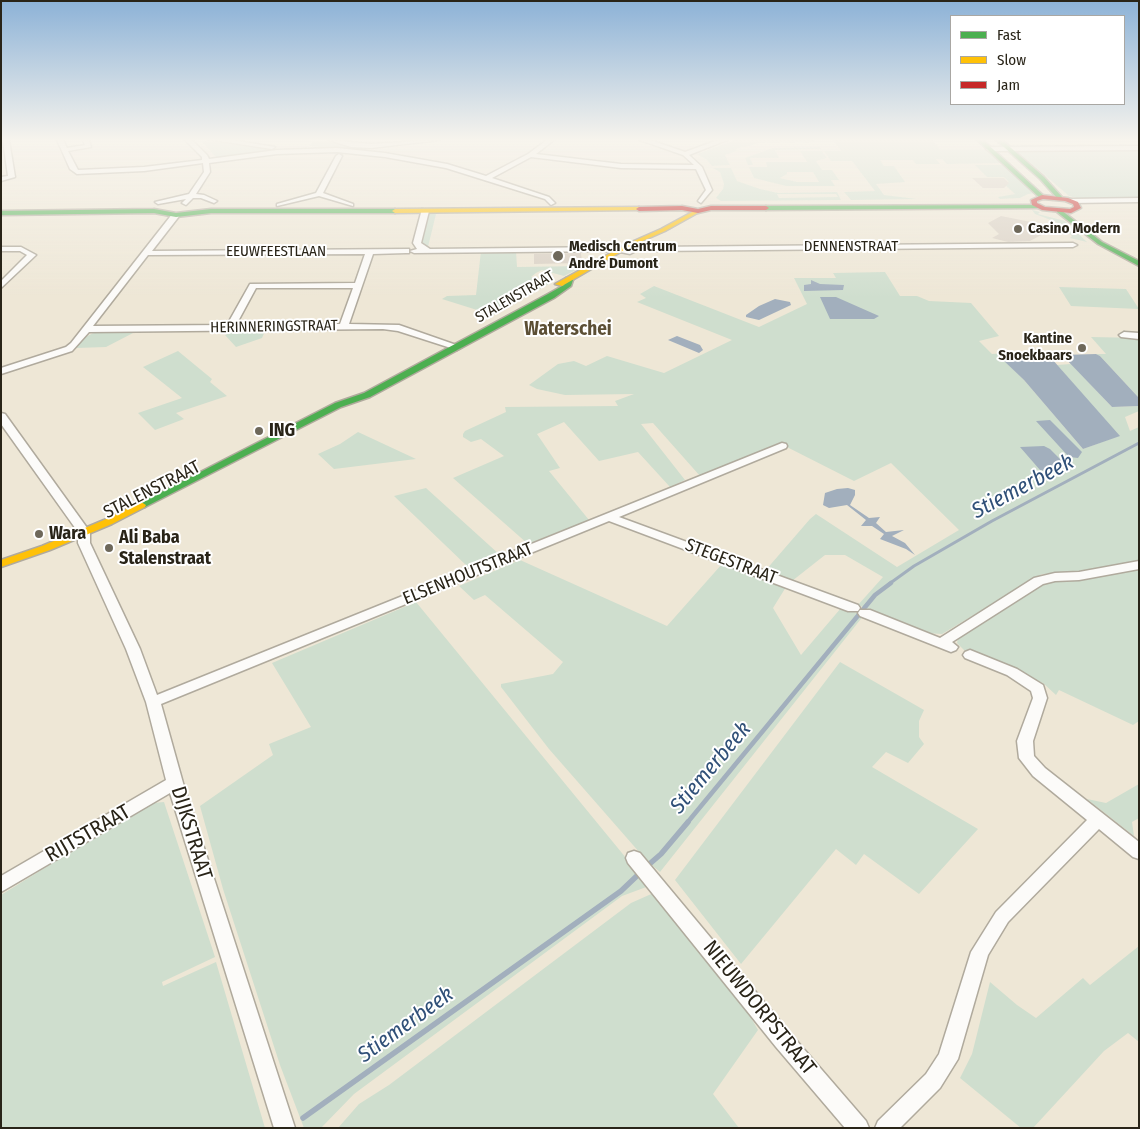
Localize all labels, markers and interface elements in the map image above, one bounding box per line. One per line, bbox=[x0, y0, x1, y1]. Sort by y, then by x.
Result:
legend bbox=[950, 15, 1125, 105]
text: Fast bbox=[997, 26, 1021, 44]
text: Slow bbox=[997, 51, 1026, 69]
text: Jam bbox=[997, 76, 1020, 94]
place label: Casino Modern bbox=[1028, 220, 1120, 238]
marker: Casino Modern bbox=[1012, 223, 1024, 235]
place label: Medisch Centrum André Dumont bbox=[569, 238, 677, 273]
street label: DENNENSTRAAT bbox=[804, 238, 898, 256]
street label: EEUWFEESTLAAN bbox=[226, 243, 326, 261]
marker: Medisch Centrum André Dumont bbox=[551, 249, 565, 263]
street label: STALENSTRAAT bbox=[472, 267, 558, 327]
street label: HERINNERINGSTRAAT bbox=[210, 317, 338, 337]
district label: Waterschei bbox=[524, 319, 612, 341]
place label: Kantine Snoekbaars bbox=[998, 330, 1072, 365]
marker: Kantine Snoekbaars bbox=[1076, 342, 1088, 354]
place label: ING bbox=[269, 420, 295, 442]
marker: ING bbox=[253, 425, 265, 437]
water label: Stiemerbeek bbox=[967, 449, 1079, 525]
street label: STALENSTRAAT bbox=[100, 456, 204, 524]
place label: Wara bbox=[49, 523, 86, 545]
place label: Ali Baba Stalenstraat bbox=[119, 527, 211, 570]
marker: Wara bbox=[33, 528, 45, 540]
street label: STEGESTRAAT bbox=[682, 535, 780, 589]
street label: ELSENHOUTSTRAAT bbox=[400, 538, 536, 610]
marker: Ali Baba Stalenstraat bbox=[103, 542, 115, 554]
water label: Stiemerbeek bbox=[665, 717, 757, 819]
street label: DIJKSTRAAT bbox=[165, 783, 217, 883]
street label: RIJTSTRAAT bbox=[41, 800, 135, 868]
street label: NIEUWDORPSTRAAT bbox=[697, 936, 821, 1080]
water label: Stiemerbeek bbox=[353, 981, 459, 1069]

